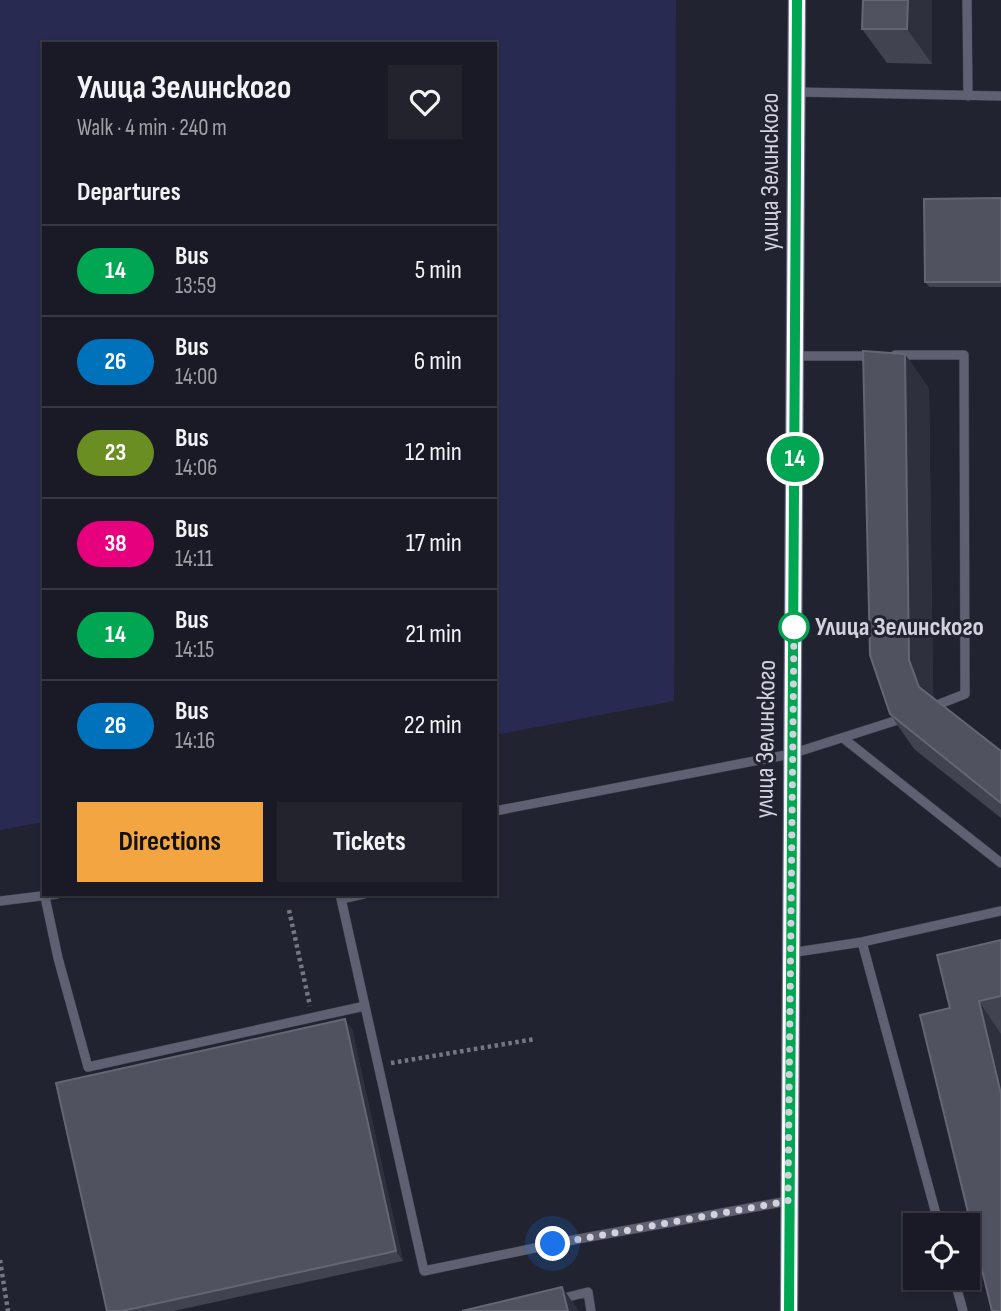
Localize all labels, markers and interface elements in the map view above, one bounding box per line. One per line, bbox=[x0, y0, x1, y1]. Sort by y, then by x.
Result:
button: heart bbox=[388, 65, 462, 139]
text: Улица Зелинского bbox=[77, 68, 291, 108]
street label: улица Зелинского bbox=[755, 93, 786, 251]
text: Walk · 4 min · 240 m bbox=[77, 114, 227, 142]
text: Departures bbox=[77, 177, 181, 208]
text: Bus bbox=[175, 241, 209, 272]
text: 5 min bbox=[415, 255, 462, 286]
text: 14 bbox=[105, 256, 126, 285]
text: 13:59 bbox=[175, 272, 216, 300]
text: Bus bbox=[175, 332, 209, 363]
text: 6 min bbox=[414, 346, 462, 377]
text: 26 bbox=[105, 347, 126, 376]
text: 14:00 bbox=[175, 363, 218, 391]
text: Bus bbox=[175, 423, 209, 454]
line badge: 14 bbox=[764, 436, 826, 482]
text: 12 min bbox=[405, 437, 462, 468]
text: 23 bbox=[105, 438, 126, 467]
text: 14 bbox=[785, 444, 805, 473]
text: 14:06 bbox=[175, 454, 217, 482]
text: Bus bbox=[175, 514, 209, 545]
text: 17 min bbox=[406, 528, 462, 559]
text: 38 bbox=[104, 529, 127, 558]
text: 14:11 bbox=[175, 545, 213, 573]
text: Bus bbox=[175, 605, 209, 636]
marker: Улица Зелинского bbox=[779, 612, 809, 642]
place label: Улица Зелинского bbox=[815, 612, 984, 643]
text: 21 min bbox=[405, 619, 462, 650]
text: 14 bbox=[105, 620, 126, 649]
text: 14:15 bbox=[175, 636, 214, 664]
street label: улица Зелинского bbox=[749, 659, 783, 819]
text: Bus bbox=[175, 696, 209, 727]
text: 22 min bbox=[404, 710, 462, 741]
text: 26 bbox=[105, 711, 126, 740]
text: 14:16 bbox=[175, 727, 215, 755]
button: Directions bbox=[77, 802, 263, 882]
button: Tickets bbox=[277, 802, 462, 882]
map controls bbox=[903, 1213, 980, 1290]
button: locate bbox=[903, 1213, 980, 1290]
your location bbox=[535, 1226, 570, 1261]

